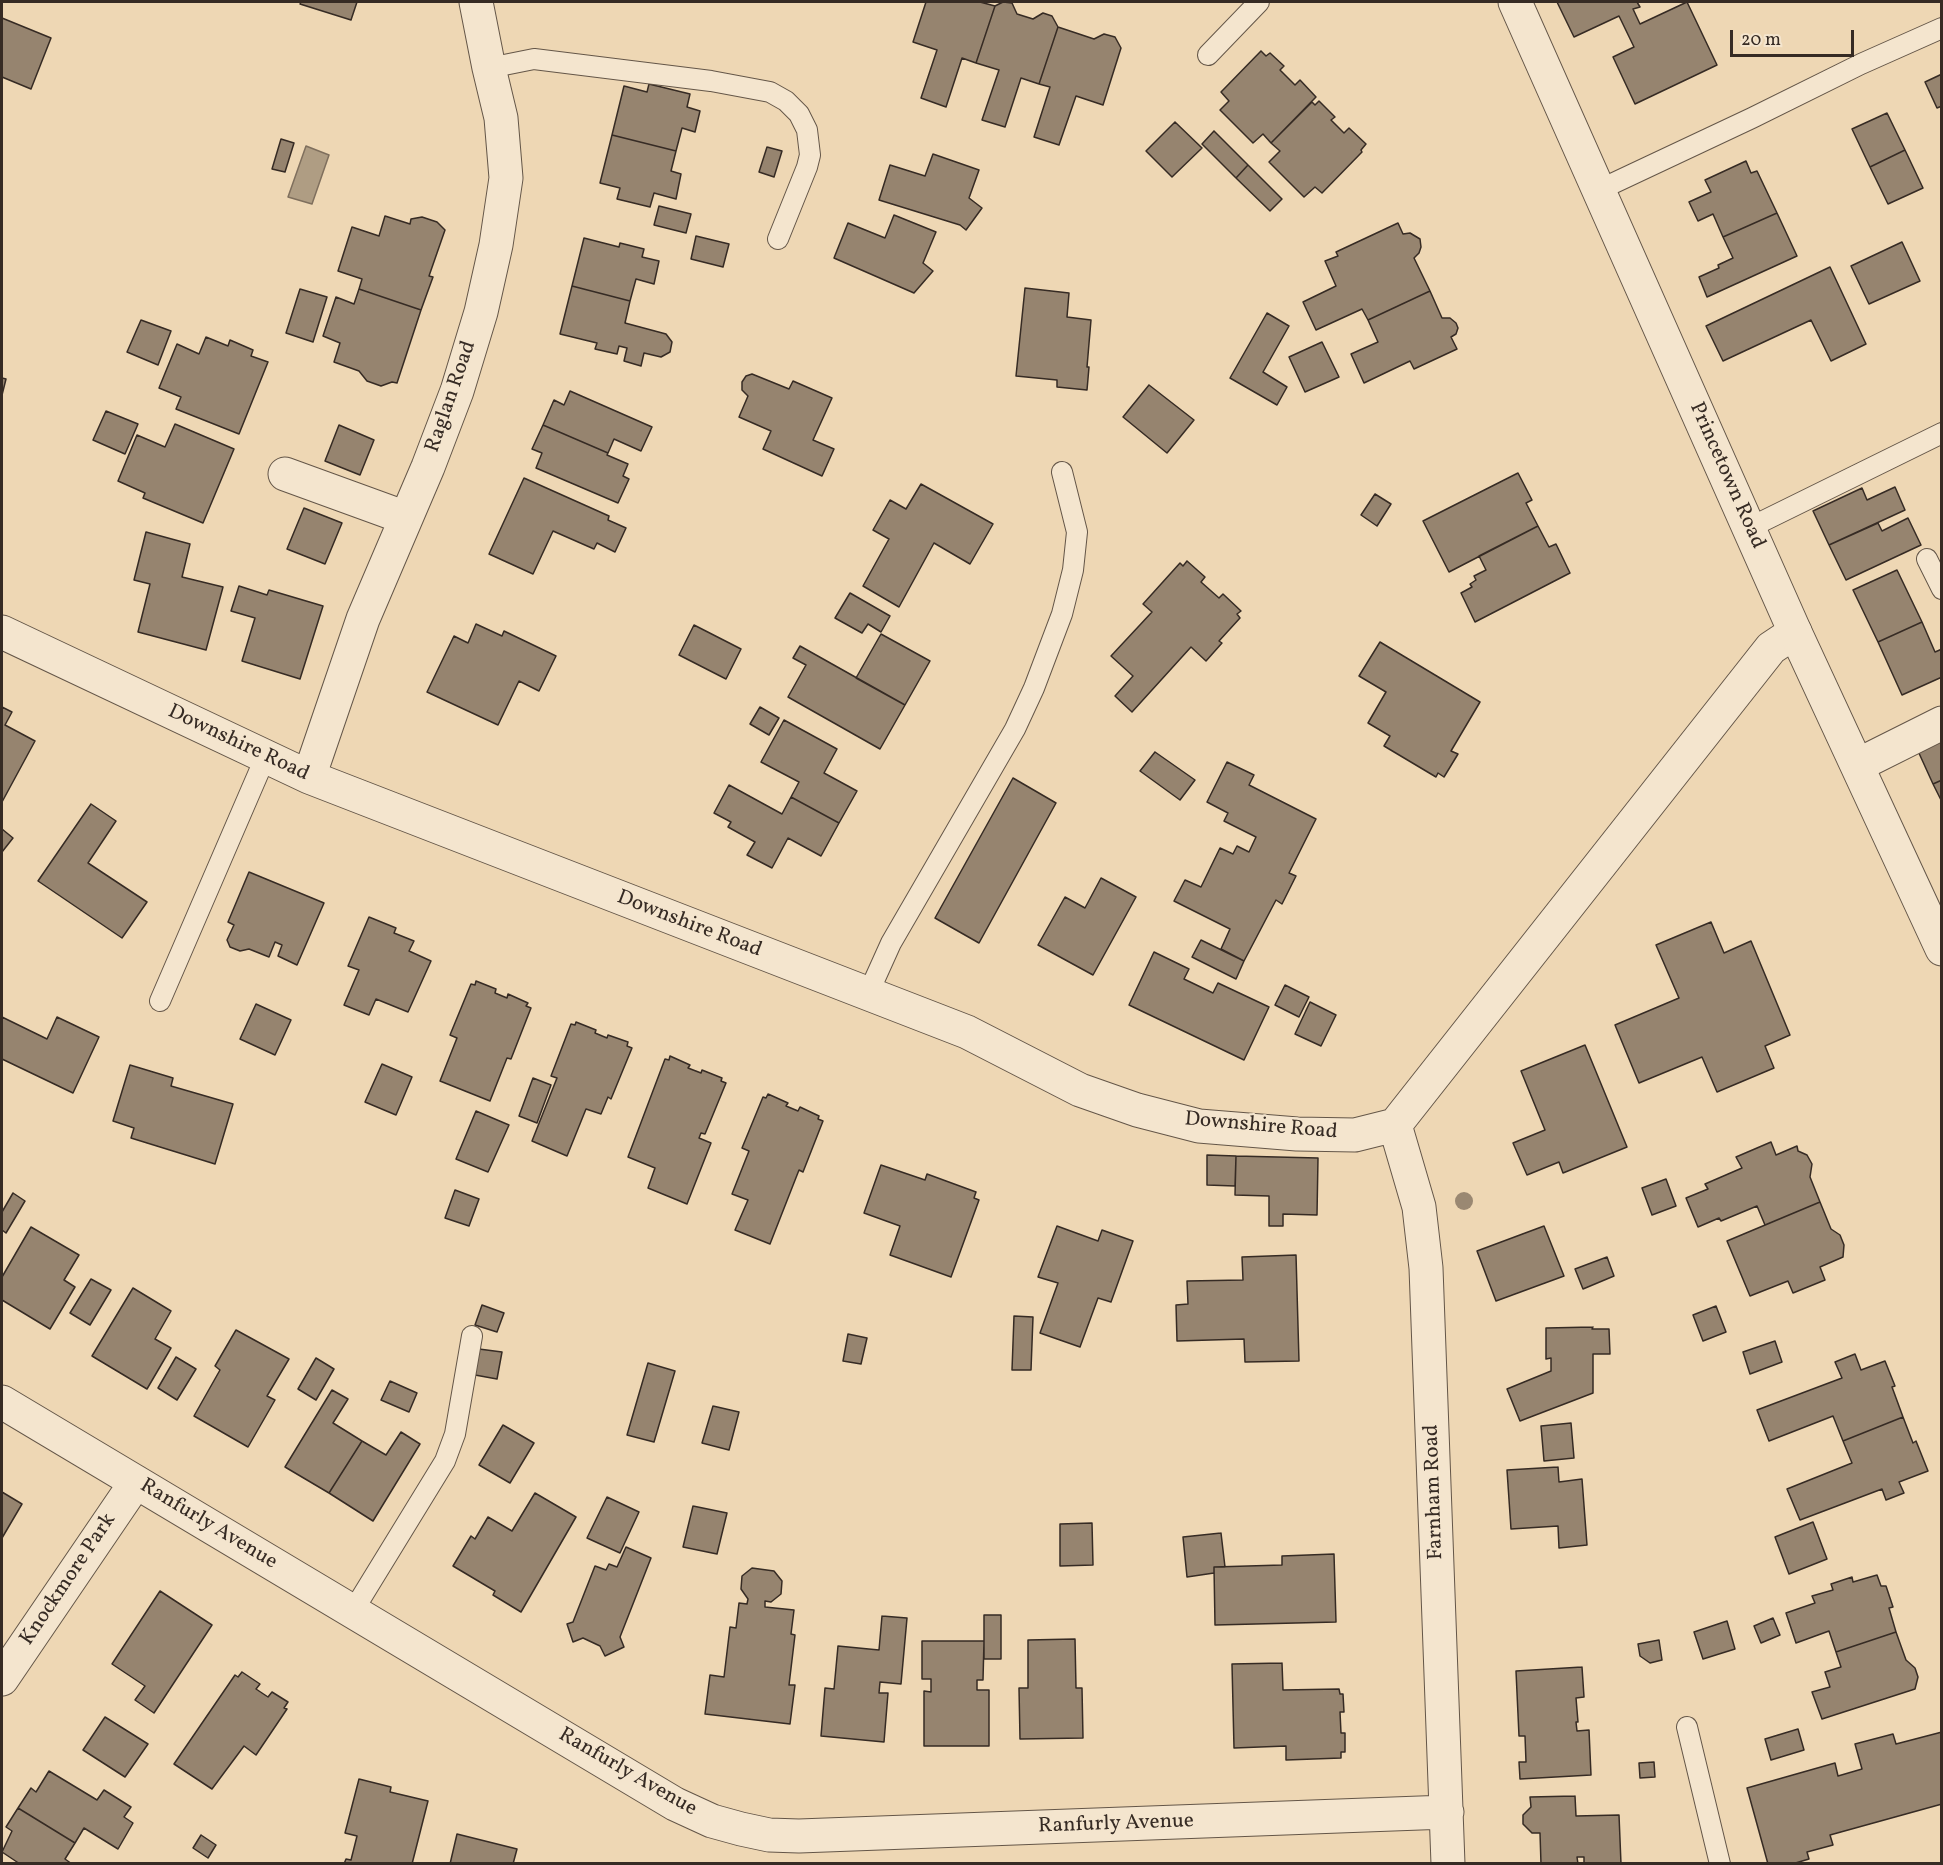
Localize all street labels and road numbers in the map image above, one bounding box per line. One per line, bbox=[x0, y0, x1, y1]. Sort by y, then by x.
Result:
street label: Raglan Road bbox=[421, 338, 483, 456]
street label: Princetown Road bbox=[1682, 399, 1770, 553]
street label: Downshire Road bbox=[163, 700, 313, 788]
street label: Downshire Road bbox=[613, 886, 765, 964]
street label: Downshire Road bbox=[1184, 1108, 1338, 1146]
street label: Farnham Road bbox=[1420, 1424, 1450, 1560]
street label: Ranfurly Avenue bbox=[135, 1474, 281, 1576]
street label: Knockmore Park bbox=[16, 1509, 122, 1651]
street label: Ranfurly Avenue bbox=[553, 1723, 701, 1823]
street label: Ranfurly Avenue bbox=[1038, 1810, 1194, 1840]

